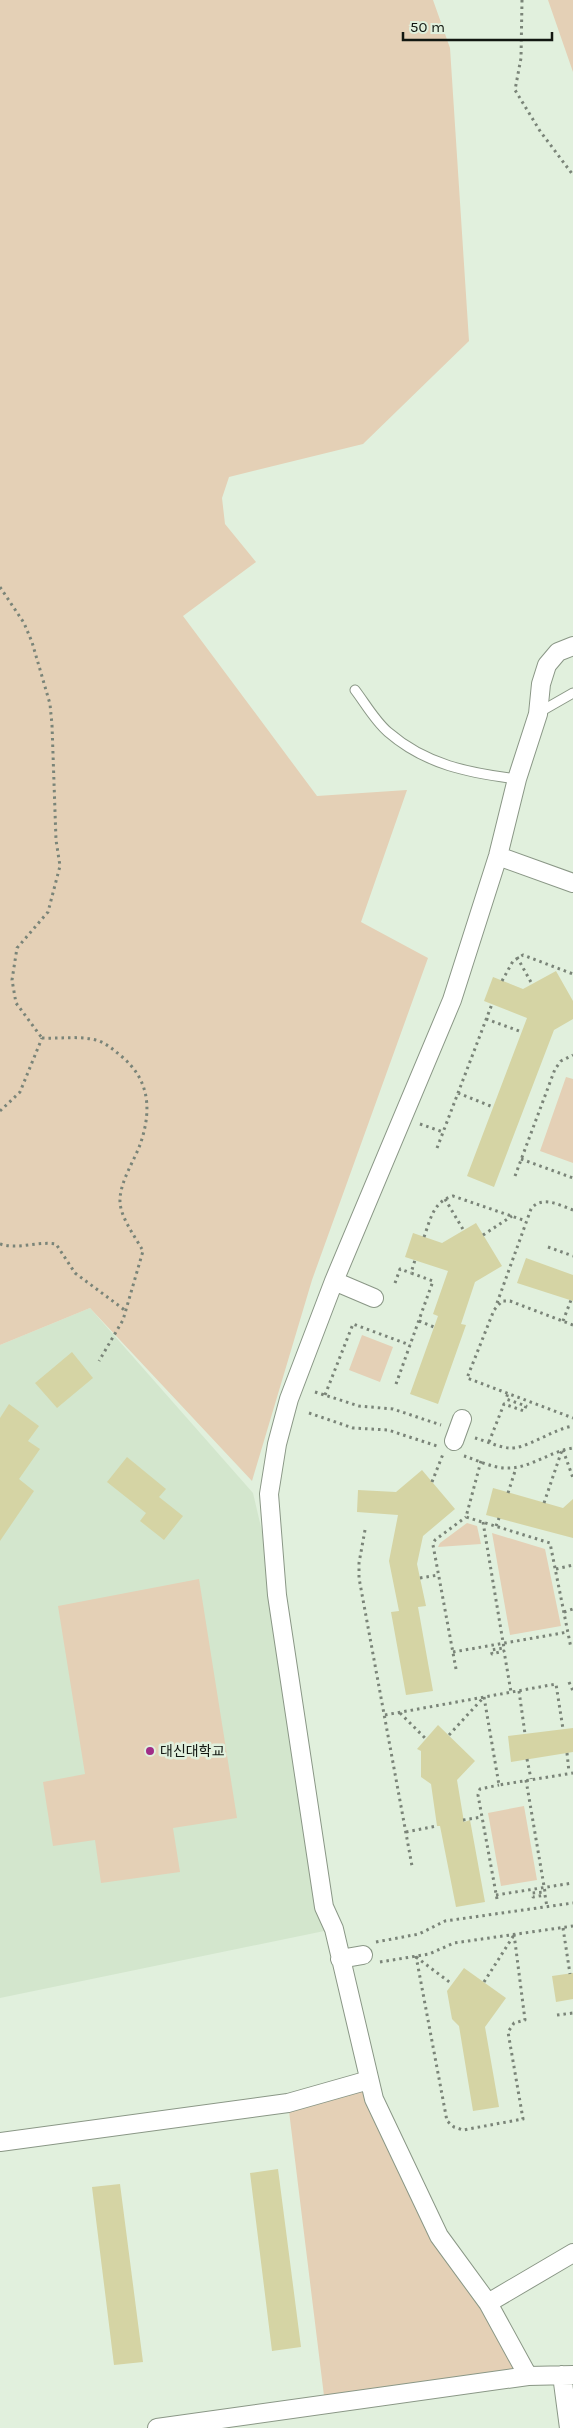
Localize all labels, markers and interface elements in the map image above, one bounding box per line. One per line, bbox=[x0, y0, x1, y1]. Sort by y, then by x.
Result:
scale bar bbox=[403, 10, 552, 42]
text: 50 m bbox=[410, 18, 445, 36]
place label: 대신대학교 bbox=[160, 1743, 225, 1760]
marker: 대신대학교 bbox=[144, 1745, 156, 1757]

